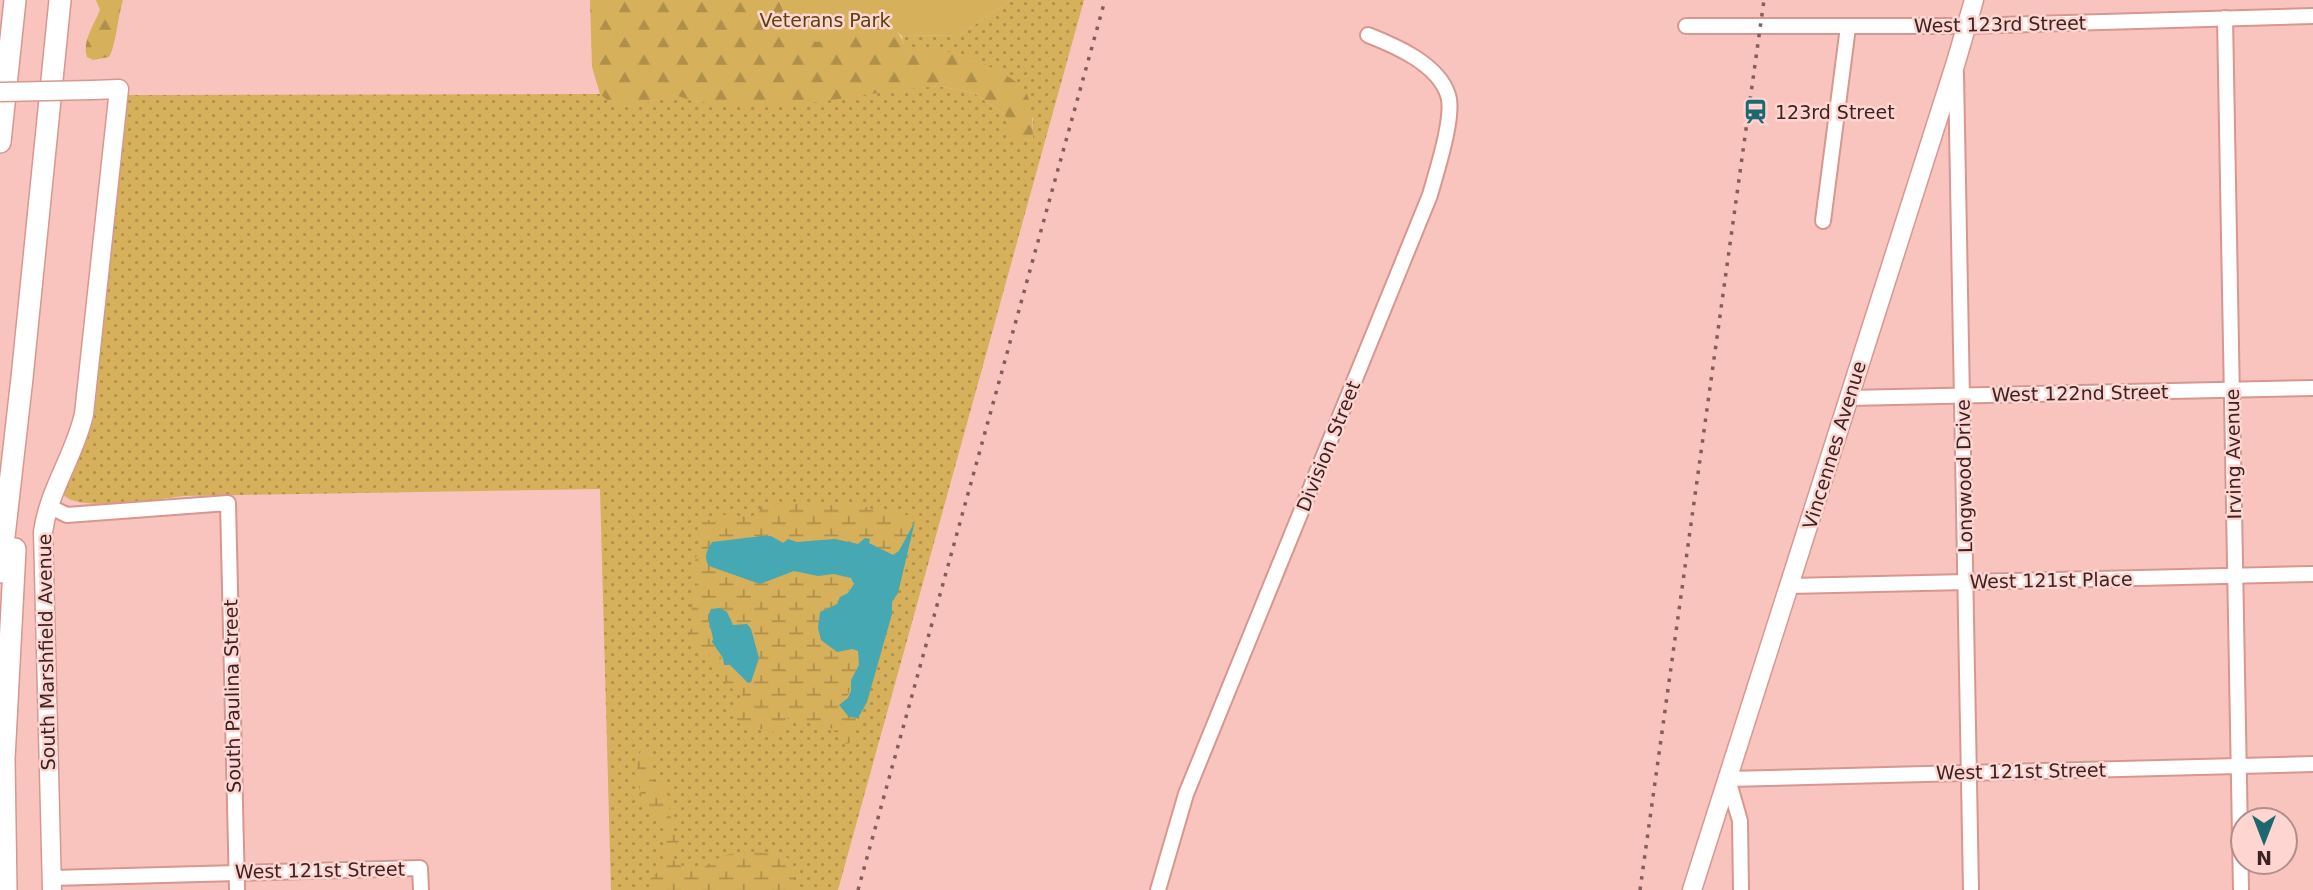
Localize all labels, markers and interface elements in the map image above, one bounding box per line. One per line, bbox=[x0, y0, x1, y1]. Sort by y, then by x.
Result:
park label: Veterans Park bbox=[760, 9, 890, 31]
street label: West 123rd Street bbox=[1914, 11, 2086, 37]
station icon: 123rd Street bbox=[1741, 98, 1769, 126]
place label: 123rd Street bbox=[1775, 101, 1895, 123]
street label: Vincennes Avenue bbox=[1798, 358, 1870, 532]
street label: Division Street bbox=[1292, 377, 1364, 515]
street label: West 122nd Street bbox=[1991, 380, 2169, 406]
street label: Irving Avenue bbox=[2221, 388, 2245, 520]
street label: Longwood Drive bbox=[1952, 399, 1976, 553]
street label: South Marshfield Avenue bbox=[33, 533, 59, 771]
street label: West 121st Place bbox=[1969, 568, 2133, 592]
street label: South Paulina Street bbox=[219, 599, 245, 793]
street label: West 121st Street bbox=[1936, 759, 2106, 783]
north arrow bbox=[2229, 806, 2299, 876]
text: N bbox=[2256, 847, 2272, 869]
street label: West 121st Street bbox=[235, 858, 405, 882]

